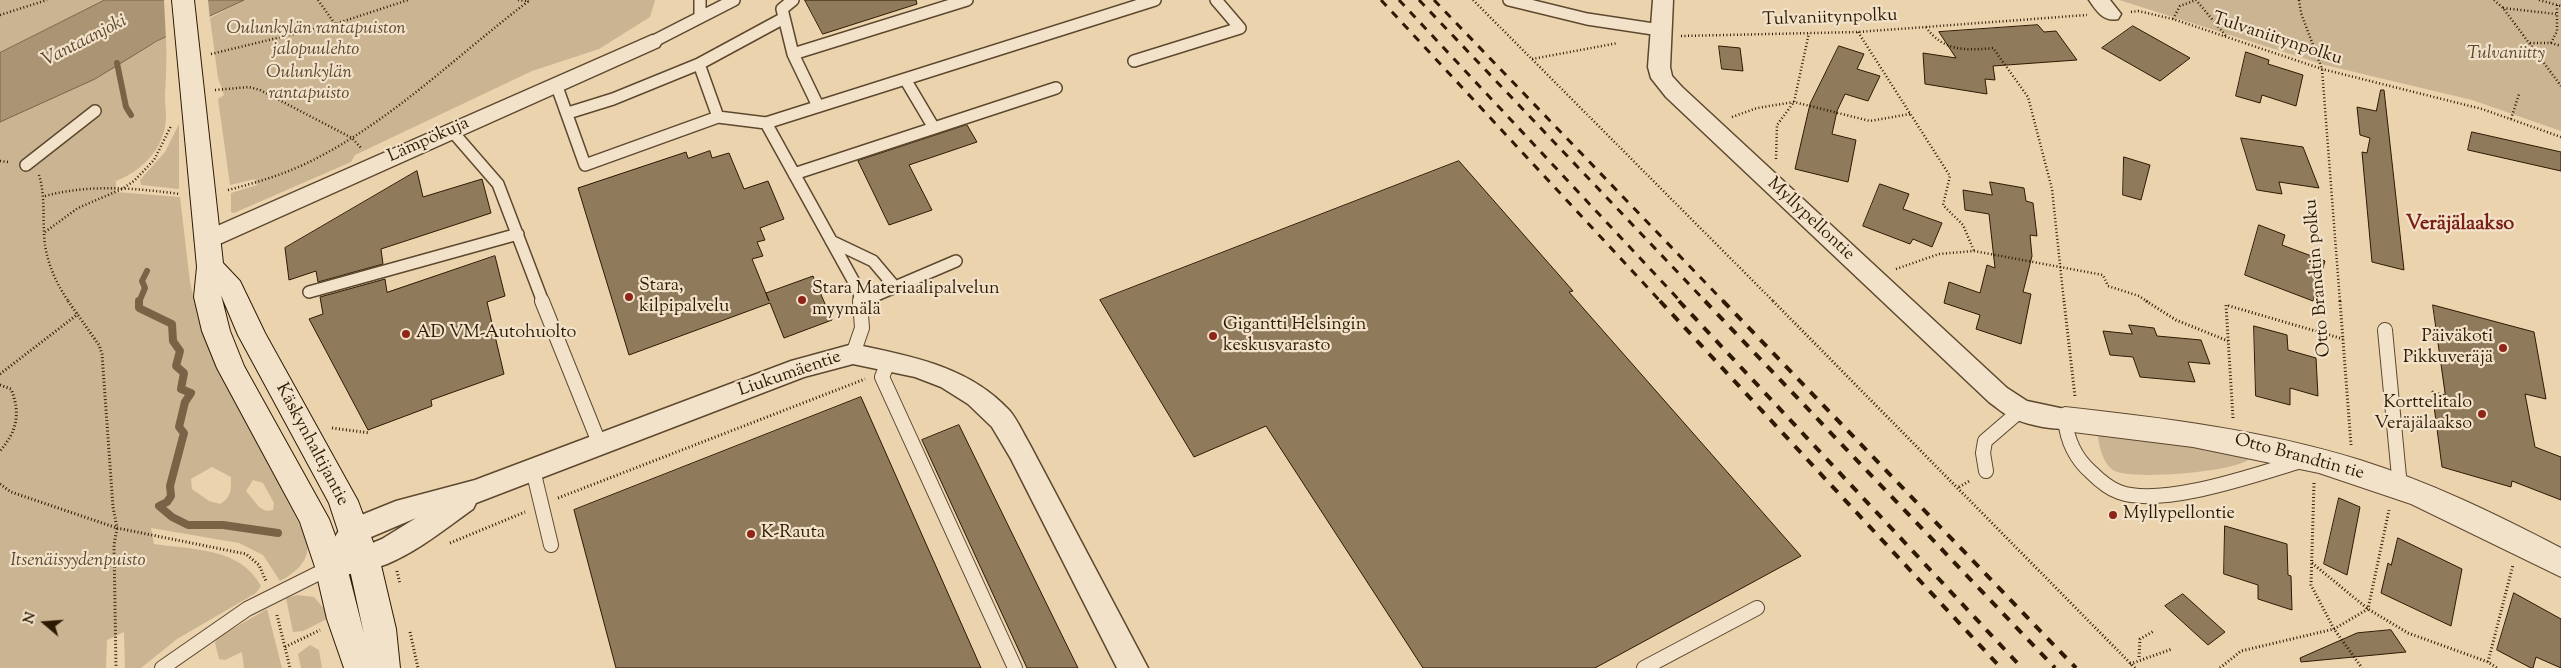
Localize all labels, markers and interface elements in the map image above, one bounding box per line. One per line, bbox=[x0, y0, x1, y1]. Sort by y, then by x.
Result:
street label: Tulvaniitynpolku bbox=[1762, 6, 1898, 32]
street label: Tulvaniitynpolku bbox=[2209, 9, 2345, 71]
water label: Vantaanjoki bbox=[39, 11, 131, 73]
park label: Oulunkylän rantapuiston jalopuulehto bbox=[226, 19, 406, 62]
park label: Tulvaniitty bbox=[2467, 44, 2545, 66]
park label: Oulunkylän rantapuisto bbox=[266, 63, 352, 106]
street label: Lämpökuja bbox=[385, 113, 473, 169]
street label: Myllypellontie bbox=[1762, 174, 1858, 266]
street label: Otto Brandtin polku bbox=[2301, 198, 2337, 358]
district label: Veräjälaakso bbox=[2406, 214, 2514, 238]
place label: Stara, kilpipalvelu bbox=[639, 276, 729, 318]
place label: Stara Materiaalipalvelun myymälä bbox=[812, 279, 1000, 322]
marker: Stara, kilpipalvelu bbox=[623, 291, 635, 303]
marker: Stara Materiaalipalvelun myymälä bbox=[796, 294, 808, 306]
place label: Gigantti Helsingin keskusvarasto bbox=[1223, 315, 1366, 358]
place label: AD VM-Autohuolto bbox=[416, 323, 576, 345]
place label: Päiväkoti Pikkuveräjä bbox=[2403, 327, 2493, 369]
marker: AD VM-Autohuolto bbox=[400, 328, 412, 340]
marker: Gigantti Helsingin keskusvarasto bbox=[1207, 330, 1219, 342]
marker: Päiväkoti Pikkuveräjä bbox=[2497, 342, 2509, 354]
street label: Liukumäentie bbox=[736, 347, 844, 403]
street label: Käskynhaltijantie bbox=[270, 380, 352, 510]
place label: Korttelitalo Veräjälaakso bbox=[2374, 393, 2472, 436]
marker: Korttelitalo Veräjälaakso bbox=[2476, 408, 2488, 420]
street label: Otto Brandtin tie bbox=[2232, 430, 2366, 486]
place label: Myllypellontie bbox=[2123, 504, 2235, 526]
marker: Myllypellontie bbox=[2107, 509, 2119, 521]
place label: K-Rauta bbox=[761, 523, 825, 545]
marker: K-Rauta bbox=[745, 528, 757, 540]
park label: Itsenäisyydenpuisto bbox=[11, 551, 145, 573]
north arrow bbox=[20, 598, 70, 648]
text: N bbox=[19, 610, 42, 627]

